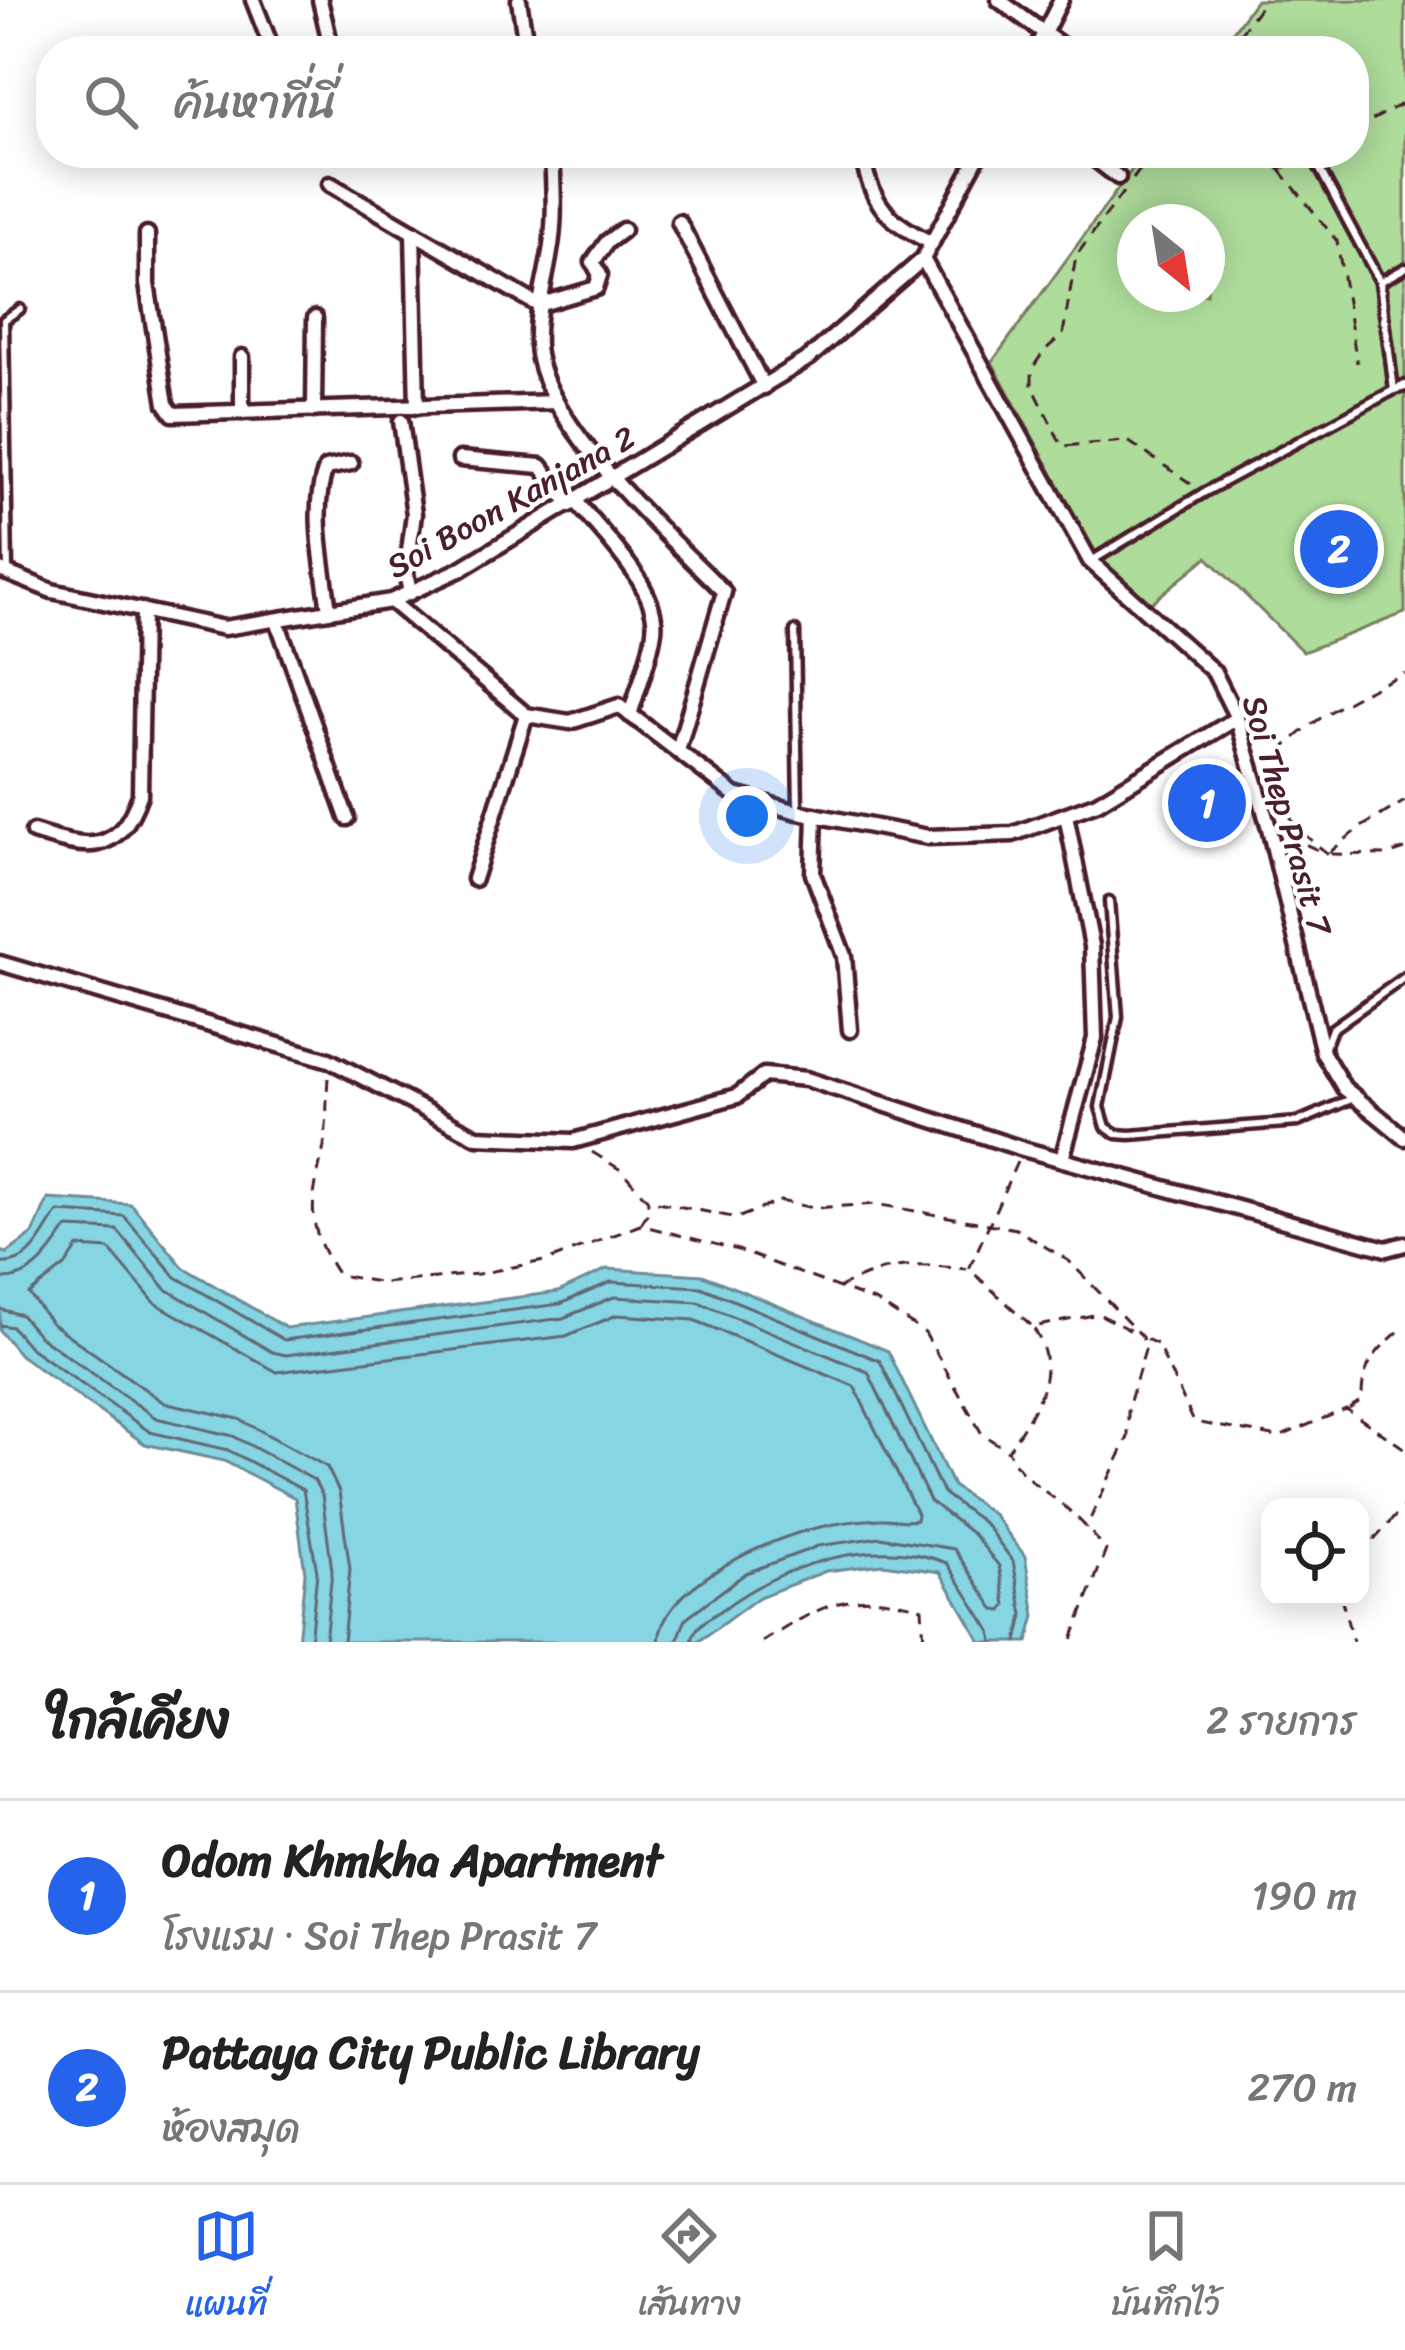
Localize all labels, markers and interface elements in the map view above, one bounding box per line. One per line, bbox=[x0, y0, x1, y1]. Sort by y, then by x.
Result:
search box bbox=[36, 36, 1369, 168]
text: ค้นหาที่นี่ bbox=[174, 62, 337, 142]
icon: search bbox=[78, 69, 144, 135]
north arrow bbox=[1117, 204, 1225, 312]
street label: Soi Boon Kanjana 2 bbox=[375, 409, 647, 595]
pin: 2 bbox=[1300, 504, 1378, 594]
street label: Soi Thep Prasit 7 bbox=[1225, 688, 1350, 944]
pin: 1 bbox=[1168, 758, 1246, 848]
your location bbox=[717, 786, 777, 846]
map controls bbox=[1261, 1498, 1369, 1606]
button: locate bbox=[1261, 1498, 1369, 1606]
text: ใกล้เคียง bbox=[48, 1675, 229, 1765]
text: 2 รายการ bbox=[1206, 1686, 1357, 1755]
text: Odom Khmkha Apartment bbox=[162, 1821, 662, 1901]
text: 1 bbox=[79, 1861, 95, 1930]
text: 190 m bbox=[1252, 1861, 1357, 1930]
text: โรงแรม · Soi Thep Prasit 7 bbox=[162, 1901, 596, 1970]
text: Pattaya City Public Library bbox=[162, 2013, 700, 2093]
text: 2 bbox=[76, 2053, 98, 2122]
text: 270 m bbox=[1247, 2053, 1357, 2122]
text: ห้องสมุด bbox=[162, 2093, 300, 2162]
tab: แผนที่ bbox=[185, 2203, 268, 2333]
tab: เส้นทาง bbox=[638, 2203, 741, 2333]
tab: บันทึกไว้ bbox=[1111, 2203, 1220, 2333]

